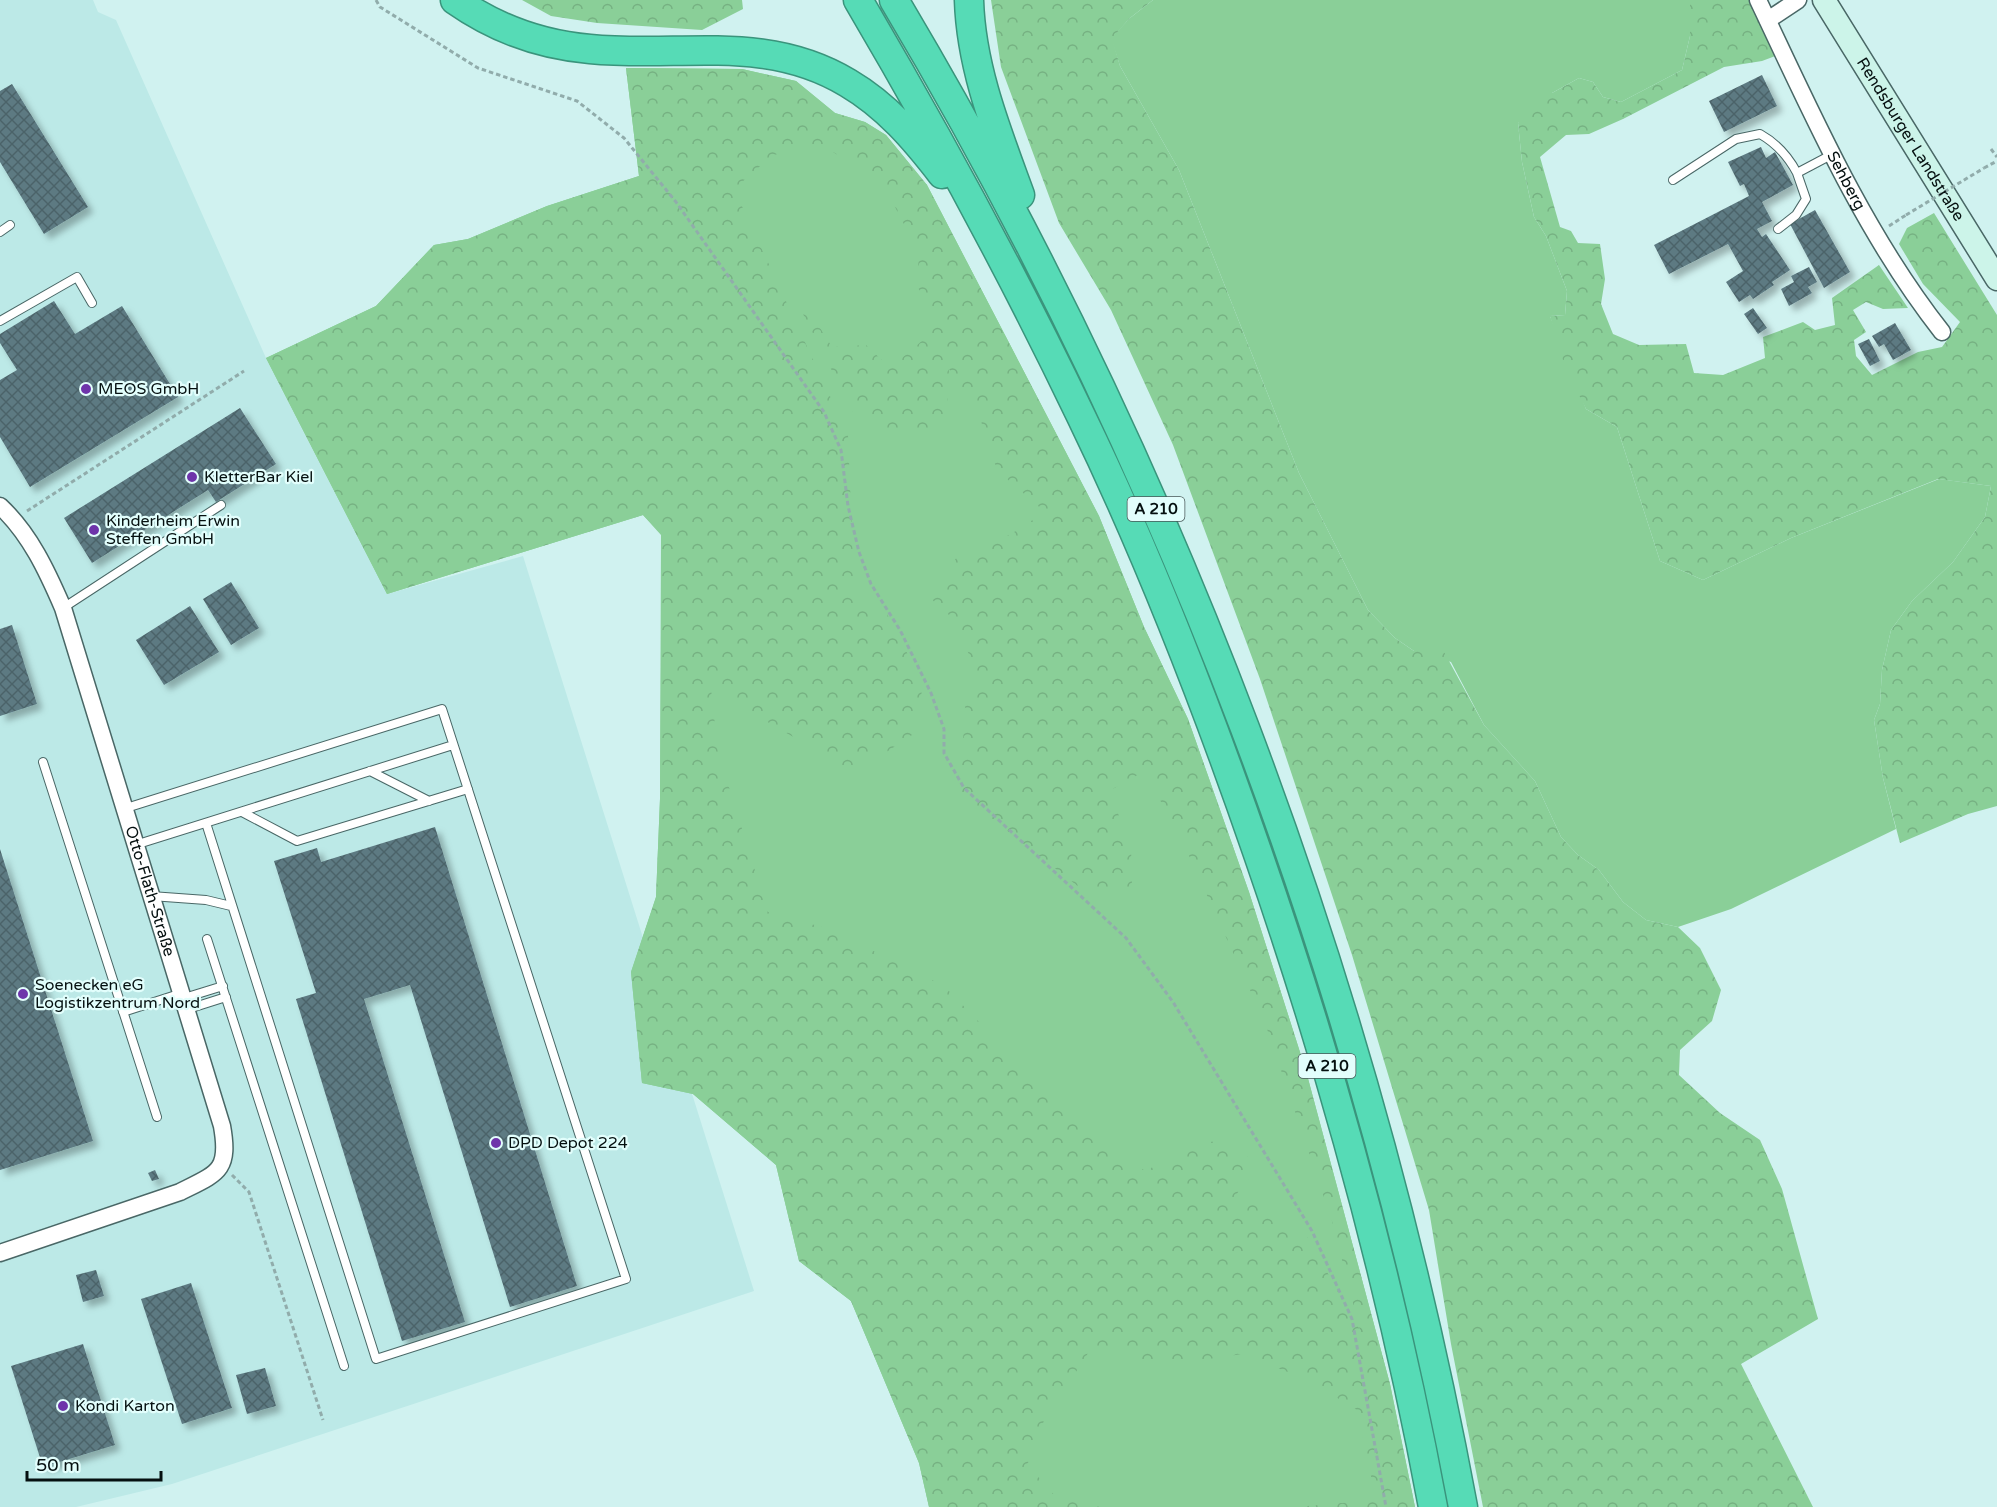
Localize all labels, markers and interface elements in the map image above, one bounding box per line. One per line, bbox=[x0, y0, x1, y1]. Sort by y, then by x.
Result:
street label: Rendsburger Landstraße bbox=[1852, 54, 1969, 225]
street label: Sehberg bbox=[1822, 148, 1870, 214]
place label: MEOS GmbH bbox=[98, 379, 199, 399]
marker: MEOS GmbH bbox=[79, 382, 93, 396]
place label: KletterBar Kiel bbox=[204, 467, 313, 487]
marker: KletterBar Kiel bbox=[185, 470, 199, 484]
road number: A 210 bbox=[1128, 497, 1184, 521]
place label: Kinderheim Erwin Steffen GmbH bbox=[106, 511, 240, 549]
marker: Kinderheim Erwin Steffen GmbH bbox=[87, 523, 101, 537]
street label: Otto-Flath-Straße bbox=[120, 823, 179, 959]
place label: Soenecken eG Logistikzentrum Nord bbox=[35, 975, 200, 1013]
marker: Soenecken eG Logistikzentrum Nord bbox=[16, 987, 30, 1001]
road number: A 210 bbox=[1298, 1054, 1356, 1078]
place label: DPD Depot 224 bbox=[508, 1133, 628, 1153]
marker: DPD Depot 224 bbox=[489, 1136, 503, 1150]
place label: Kondi Karton bbox=[75, 1396, 175, 1416]
marker: Kondi Karton bbox=[56, 1399, 70, 1413]
scale bar bbox=[27, 1444, 160, 1482]
text: 50 m bbox=[36, 1454, 80, 1476]

